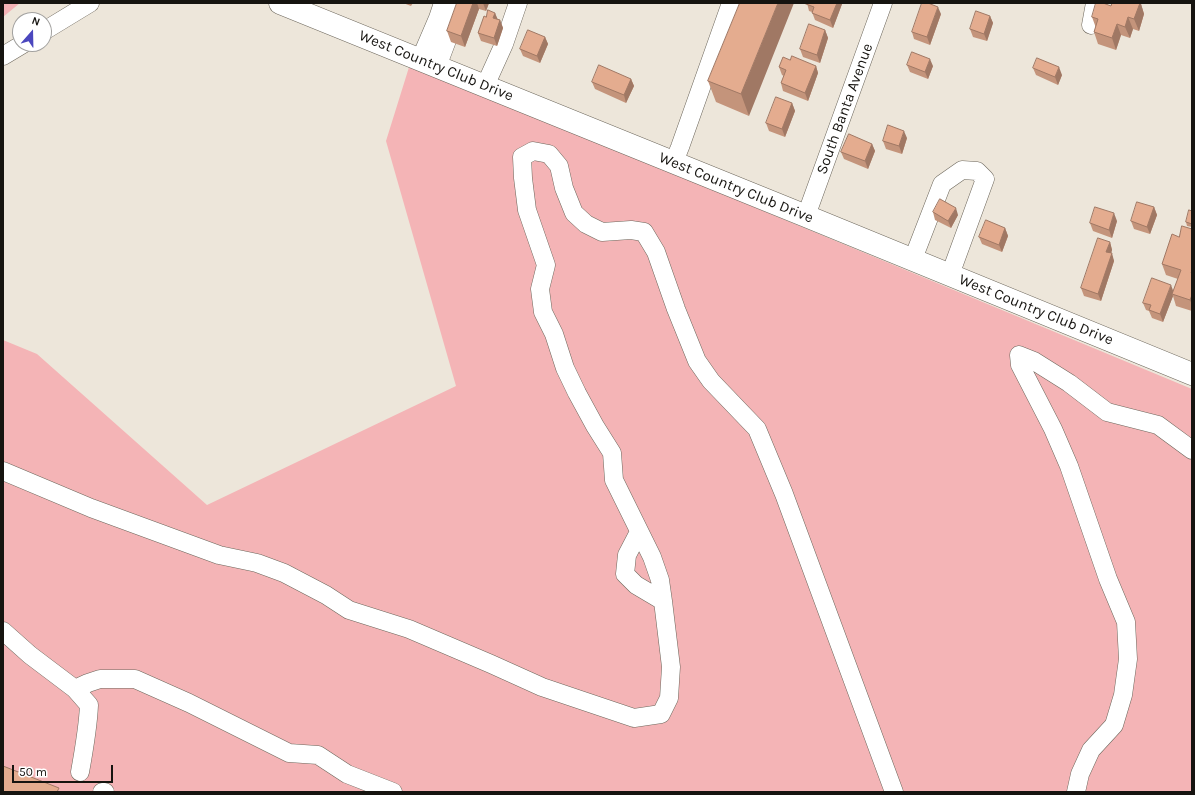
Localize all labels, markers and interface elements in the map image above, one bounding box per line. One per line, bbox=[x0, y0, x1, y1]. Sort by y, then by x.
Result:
north arrow bbox=[12, 12, 52, 52]
text: N bbox=[30, 14, 42, 29]
street label: West Country Club Drive bbox=[356, 27, 516, 105]
street label: South Banta Avenue bbox=[813, 41, 877, 177]
street label: West Country Club Drive bbox=[656, 149, 816, 227]
street label: West Country Club Drive bbox=[956, 271, 1116, 349]
scale bar bbox=[14, 757, 115, 783]
text: 50 m bbox=[19, 765, 47, 779]

